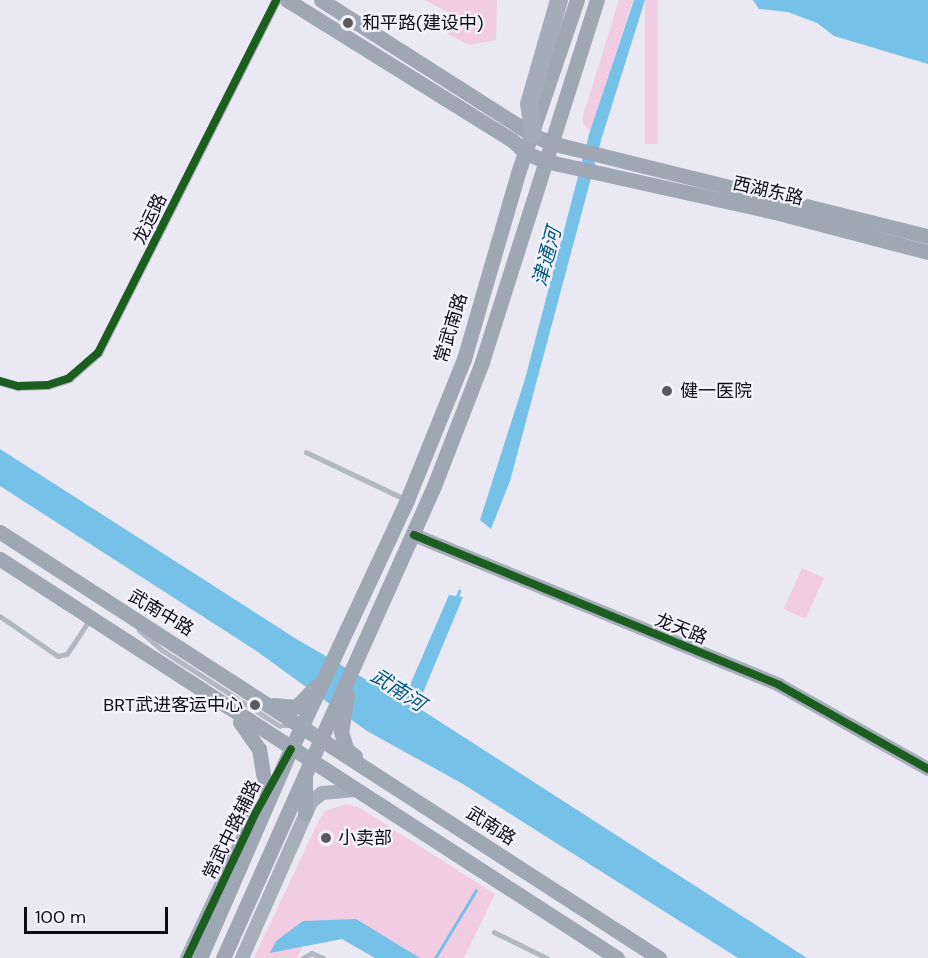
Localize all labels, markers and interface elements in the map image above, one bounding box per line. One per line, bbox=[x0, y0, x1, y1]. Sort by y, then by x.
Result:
place label: 和平路(建设中) bbox=[362, 12, 483, 34]
marker: 和平路(建设中) bbox=[339, 14, 357, 32]
street label: 西湖东路 bbox=[730, 172, 806, 210]
street label: 龙运路 bbox=[128, 190, 172, 248]
water label: 津通河 bbox=[528, 225, 566, 289]
street label: 常武南路 bbox=[430, 290, 472, 366]
place label: 健一医院 bbox=[680, 380, 752, 402]
marker: 健一医院 bbox=[658, 382, 676, 400]
street label: 武南中路 bbox=[125, 585, 197, 641]
street label: 龙天路 bbox=[652, 609, 710, 649]
water label: 武南河 bbox=[366, 664, 430, 716]
place label: BRT武进客运中心 bbox=[103, 694, 243, 716]
marker: BRT武进客运中心 bbox=[248, 698, 262, 712]
street label: 常武中路辅路 bbox=[199, 777, 265, 883]
street label: 武南路 bbox=[462, 802, 520, 850]
place label: 小卖部 bbox=[338, 827, 392, 849]
marker: 小卖部 bbox=[319, 831, 333, 845]
scale bar bbox=[27, 895, 171, 933]
text: 100 m bbox=[35, 905, 86, 929]

